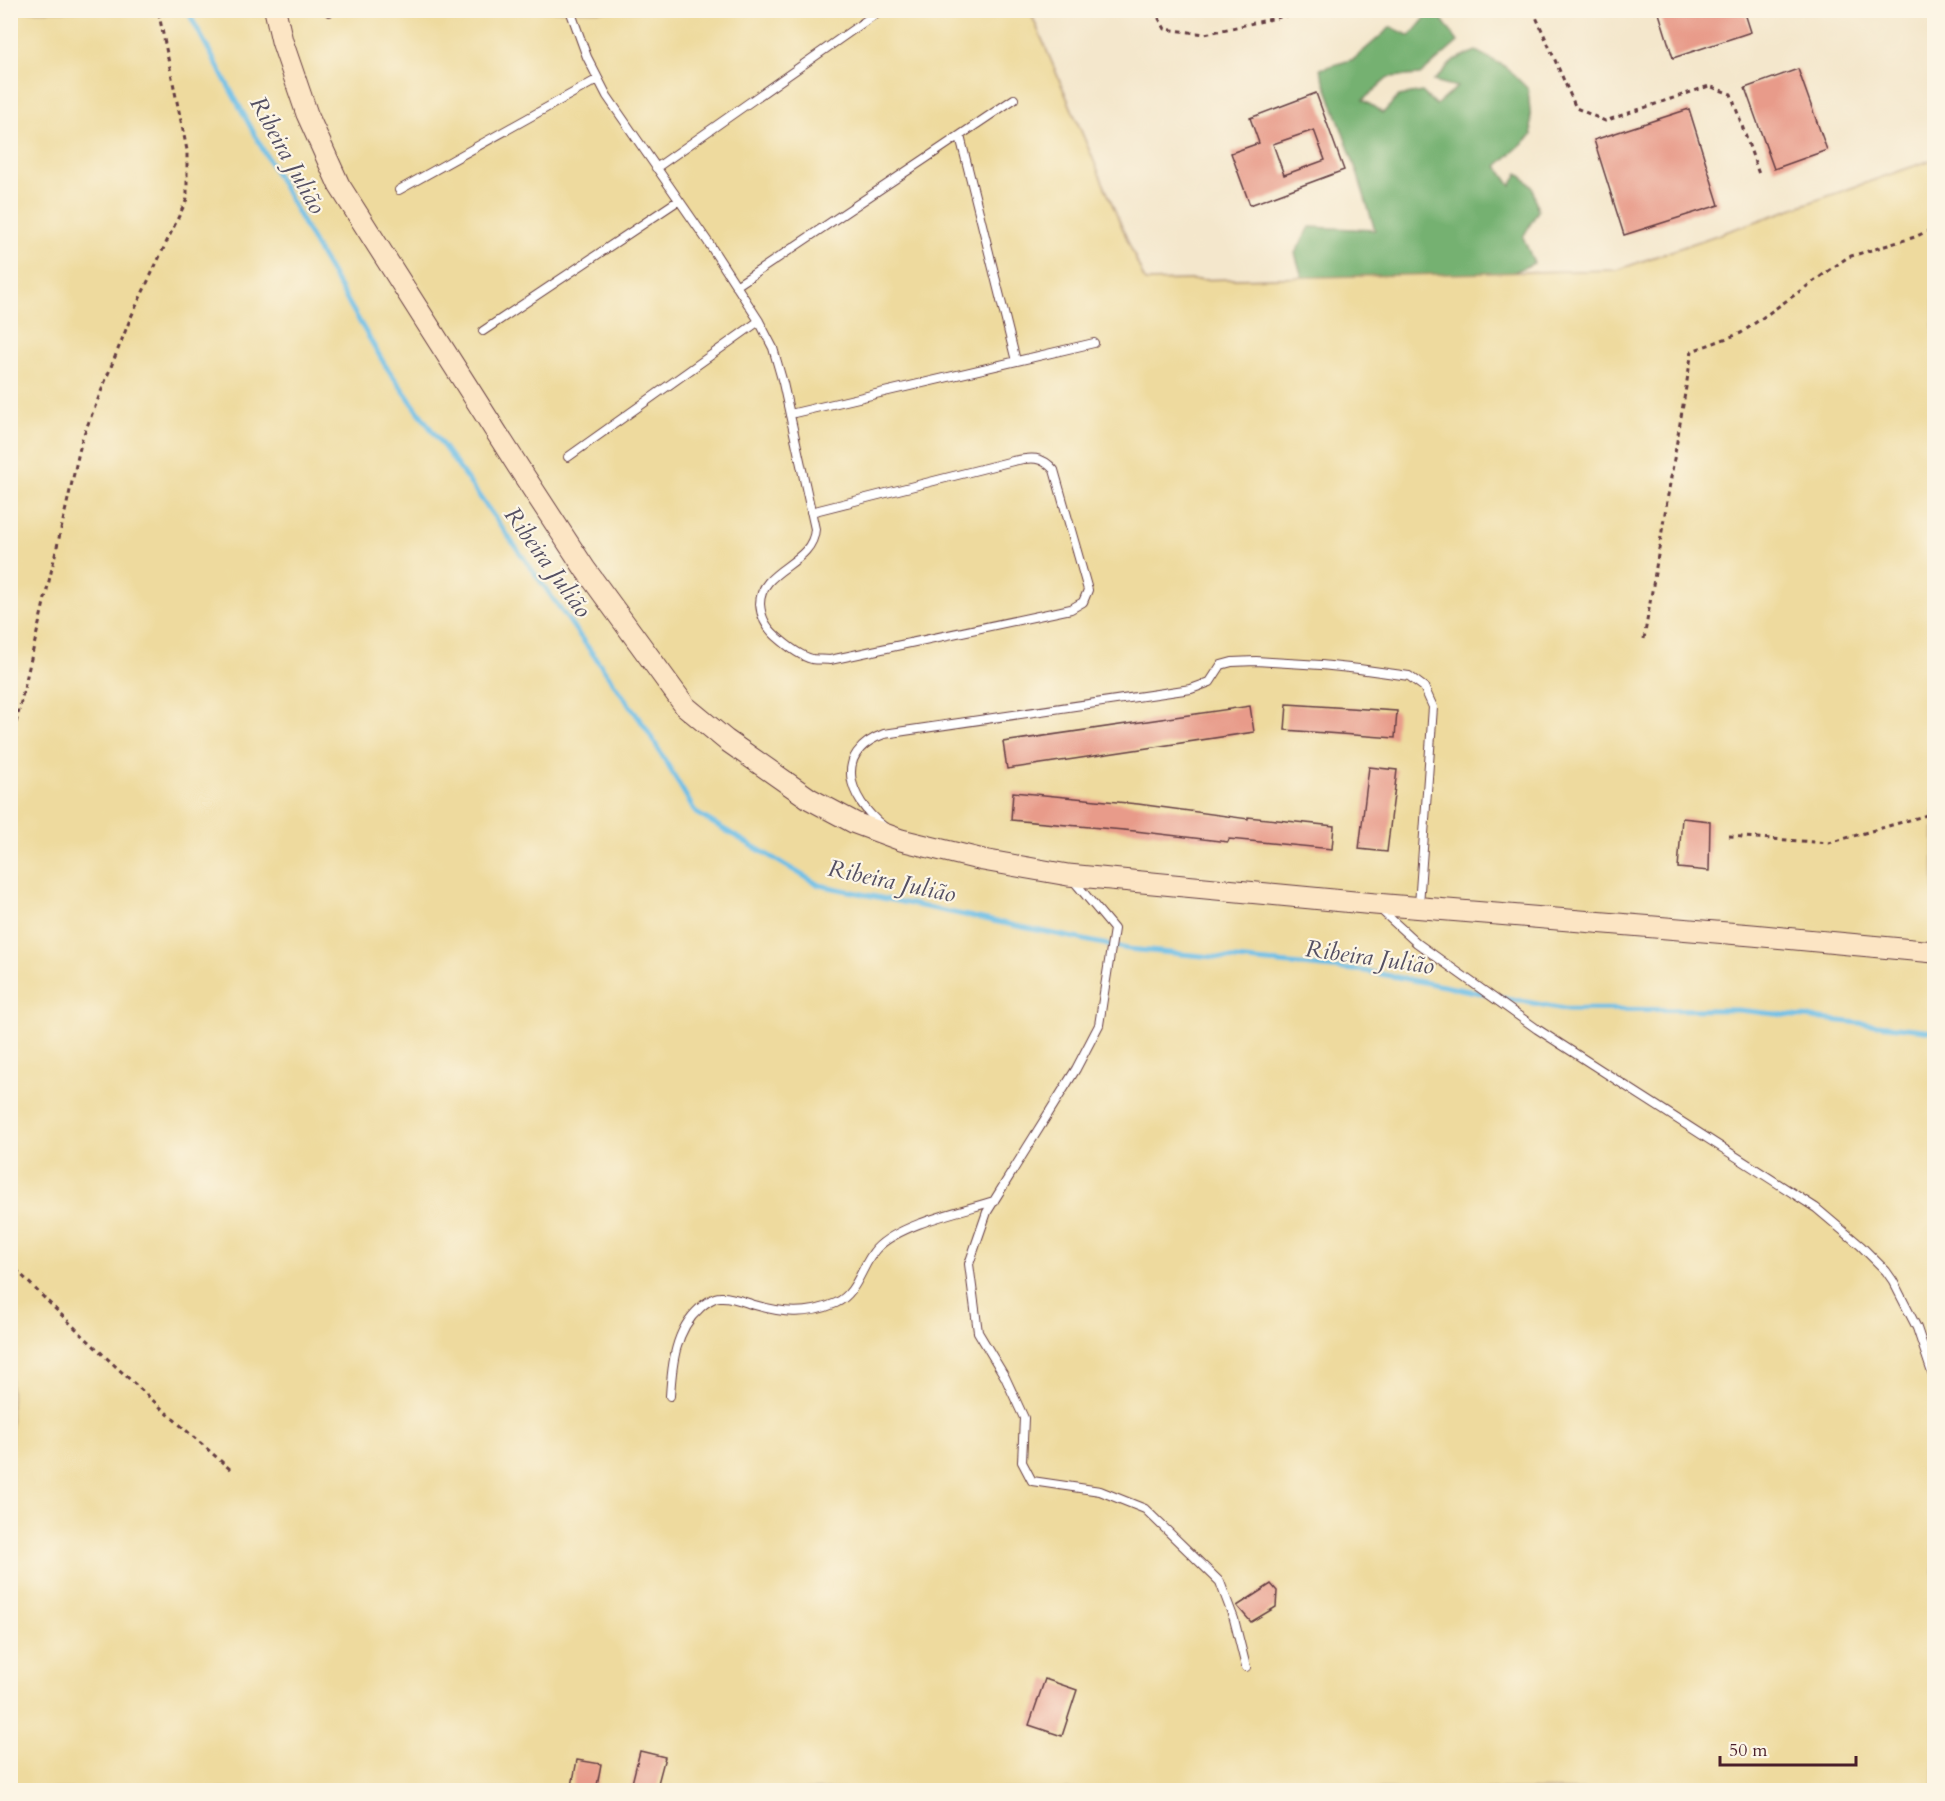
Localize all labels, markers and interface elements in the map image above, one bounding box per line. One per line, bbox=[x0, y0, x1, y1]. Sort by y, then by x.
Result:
water label: Ribeira Julião bbox=[242, 90, 333, 220]
water label: Ribeira Julião bbox=[496, 500, 599, 625]
water label: Ribeira Julião bbox=[825, 852, 959, 911]
water label: Ribeira Julião bbox=[1303, 932, 1437, 983]
scale bar bbox=[1720, 1729, 1856, 1767]
text: 50 m bbox=[1729, 1738, 1768, 1763]

